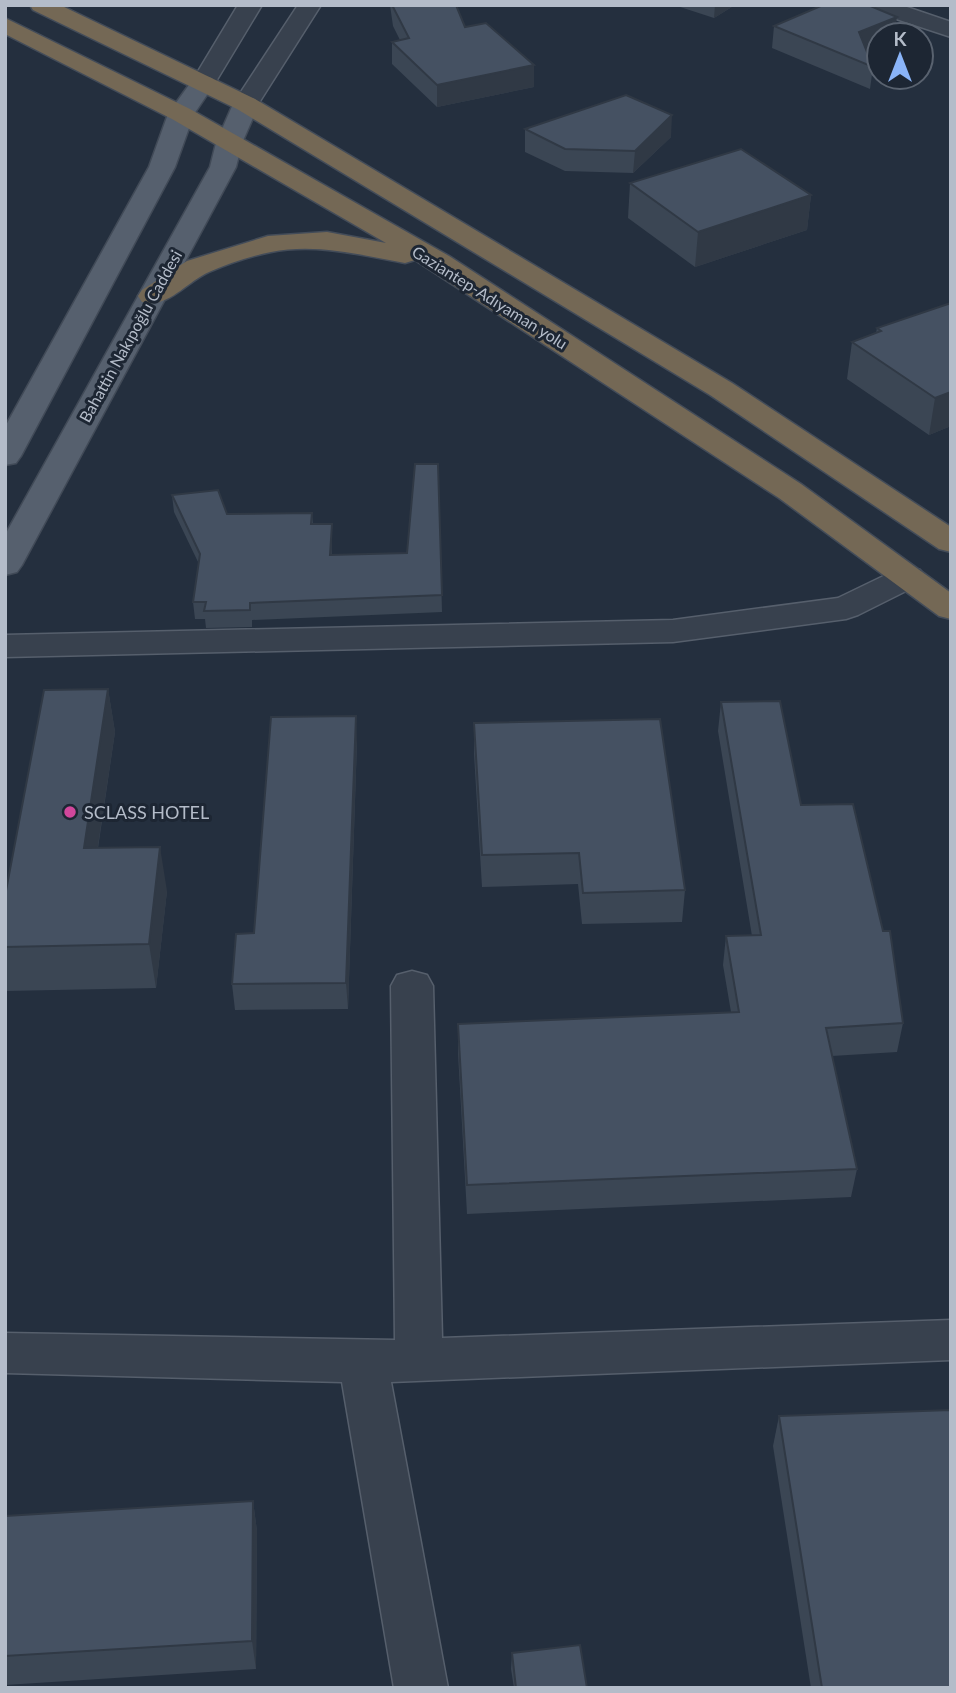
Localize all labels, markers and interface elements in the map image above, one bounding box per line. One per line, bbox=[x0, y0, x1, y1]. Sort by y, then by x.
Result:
north arrow bbox=[865, 21, 935, 91]
text: K bbox=[893, 27, 907, 50]
street label: Gaziantep-Adıyaman yolu bbox=[409, 241, 571, 353]
street label: Bahattin Nakıpoğlu Caddesi bbox=[75, 247, 185, 425]
place label: SCLASS HOTEL bbox=[84, 801, 209, 823]
marker: SCLASS HOTEL bbox=[62, 804, 78, 820]

